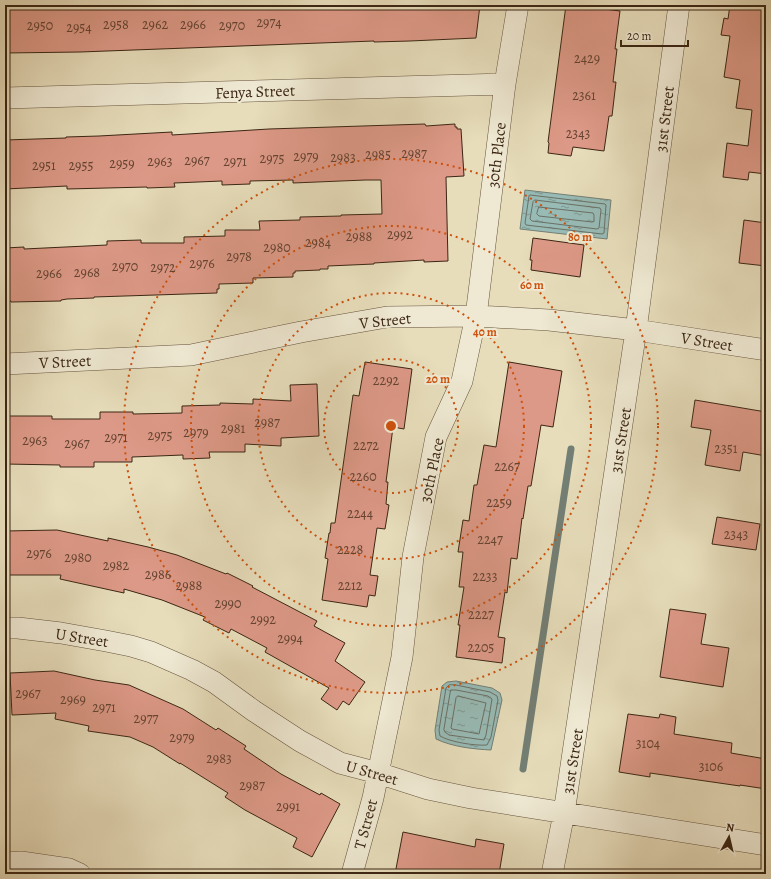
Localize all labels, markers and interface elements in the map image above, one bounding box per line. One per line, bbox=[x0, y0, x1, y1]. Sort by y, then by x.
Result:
house number: 2974 bbox=[256, 13, 282, 32]
house number: 2958 bbox=[103, 15, 129, 34]
house number: 2962 bbox=[142, 15, 168, 34]
house number: 2966 bbox=[180, 15, 206, 34]
house number: 2950 bbox=[27, 16, 53, 35]
house number: 2970 bbox=[219, 16, 245, 35]
house number: 2954 bbox=[66, 18, 92, 37]
scale bar bbox=[621, 22, 688, 48]
text: 20 m bbox=[627, 28, 651, 44]
house number: 2429 bbox=[574, 49, 600, 68]
street label: Fenya Street bbox=[215, 80, 295, 104]
street label: 31st Street bbox=[650, 85, 680, 153]
house number: 2361 bbox=[572, 86, 596, 105]
street label: 30th Place bbox=[482, 121, 512, 189]
house number: 2343 bbox=[566, 124, 590, 143]
house number: 2987 bbox=[401, 144, 427, 163]
house number: 2985 bbox=[365, 145, 391, 164]
house number: 2979 bbox=[293, 147, 319, 166]
house number: 2983 bbox=[330, 148, 356, 167]
house number: 2975 bbox=[260, 149, 284, 168]
house number: 2967 bbox=[184, 151, 210, 170]
house number: 2963 bbox=[147, 152, 173, 171]
house number: 2971 bbox=[223, 152, 247, 171]
house number: 2959 bbox=[109, 154, 135, 173]
house number: 2951 bbox=[32, 156, 56, 175]
house number: 2955 bbox=[68, 156, 94, 175]
house number: 2992 bbox=[387, 225, 413, 244]
house number: 2988 bbox=[346, 227, 373, 246]
text: 80 m bbox=[568, 229, 592, 245]
house number: 2984 bbox=[305, 233, 331, 252]
house number: 2980 bbox=[263, 238, 291, 257]
house number: 2978 bbox=[226, 247, 252, 266]
house number: 2976 bbox=[189, 254, 215, 273]
house number: 2970 bbox=[112, 257, 138, 276]
house number: 2972 bbox=[150, 258, 176, 277]
house number: 2968 bbox=[74, 263, 100, 282]
house number: 2966 bbox=[36, 264, 62, 283]
text: 60 m bbox=[520, 277, 544, 293]
street label: V Street bbox=[357, 307, 412, 335]
text: 40 m bbox=[473, 324, 497, 340]
street label: V Street bbox=[678, 327, 734, 357]
street label: V Street bbox=[37, 350, 92, 374]
house number: 2292 bbox=[373, 371, 400, 390]
text: 20 m bbox=[426, 371, 450, 387]
street label: 31st Street bbox=[605, 406, 637, 475]
house number: 2987 bbox=[254, 413, 280, 432]
house number: 2981 bbox=[221, 419, 246, 438]
centre of rings bbox=[384, 419, 398, 433]
house number: 2979 bbox=[183, 423, 209, 442]
house number: 2975 bbox=[148, 426, 172, 445]
house number: 2971 bbox=[104, 428, 128, 447]
house number: 2963 bbox=[22, 431, 48, 450]
house number: 2967 bbox=[64, 434, 90, 453]
house number: 2272 bbox=[353, 436, 379, 455]
street label: 30th Place bbox=[414, 436, 450, 505]
house number: 2351 bbox=[714, 439, 738, 458]
house number: 2267 bbox=[494, 457, 520, 476]
house number: 2260 bbox=[349, 467, 377, 486]
house number: 2259 bbox=[486, 493, 512, 512]
house number: 2244 bbox=[347, 504, 373, 523]
house number: 2343 bbox=[724, 525, 748, 544]
house number: 2247 bbox=[477, 530, 503, 549]
house number: 2228 bbox=[337, 540, 364, 559]
house number: 2976 bbox=[26, 544, 52, 563]
house number: 2980 bbox=[64, 548, 92, 567]
house number: 2982 bbox=[103, 556, 130, 575]
house number: 2986 bbox=[145, 565, 171, 584]
house number: 2233 bbox=[473, 567, 498, 586]
house number: 2988 bbox=[176, 576, 203, 595]
house number: 2212 bbox=[338, 576, 363, 595]
house number: 2990 bbox=[215, 594, 241, 613]
house number: 2227 bbox=[468, 605, 494, 624]
house number: 2992 bbox=[250, 610, 276, 629]
street label: U Street bbox=[54, 623, 110, 653]
house number: 2994 bbox=[277, 629, 303, 648]
house number: 2205 bbox=[468, 638, 494, 657]
house number: 2967 bbox=[15, 684, 41, 703]
house number: 2969 bbox=[60, 690, 86, 709]
house number: 2971 bbox=[92, 698, 116, 717]
house number: 2977 bbox=[134, 709, 159, 728]
street label: 31st Street bbox=[557, 727, 589, 796]
house number: 2979 bbox=[169, 728, 195, 747]
house number: 3104 bbox=[636, 734, 660, 753]
house number: 2983 bbox=[206, 749, 232, 768]
street label: U Street bbox=[343, 755, 400, 791]
house number: 3106 bbox=[699, 757, 723, 776]
house number: 2987 bbox=[239, 776, 265, 795]
house number: 2991 bbox=[276, 797, 300, 816]
street label: T Street bbox=[349, 797, 383, 852]
north arrow bbox=[709, 817, 749, 857]
text: N bbox=[725, 820, 735, 836]

